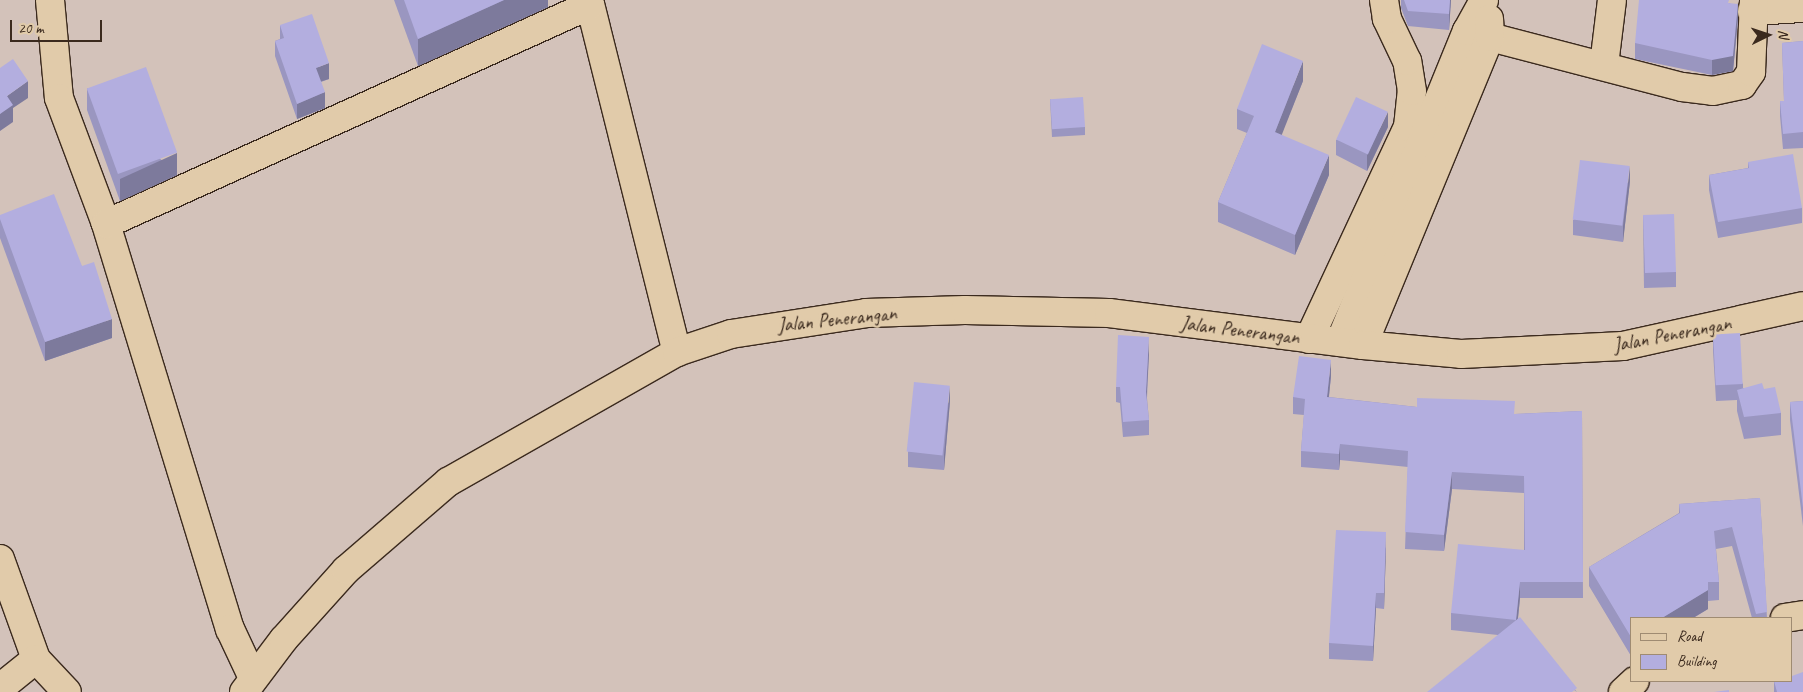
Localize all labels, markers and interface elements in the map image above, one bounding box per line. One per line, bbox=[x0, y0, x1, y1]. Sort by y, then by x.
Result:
scale bar bbox=[12, 10, 105, 42]
north arrow bbox=[1743, 10, 1793, 60]
text: 20 m bbox=[18, 19, 44, 38]
text: N bbox=[1775, 29, 1792, 39]
street label: Jalan Penerangan bbox=[776, 301, 898, 337]
street label: Jalan Penerangan bbox=[1179, 311, 1301, 349]
street label: Jalan Penerangan bbox=[1611, 311, 1733, 357]
legend bbox=[1630, 617, 1793, 682]
text: Road bbox=[1677, 627, 1702, 646]
text: Building bbox=[1677, 652, 1716, 671]

